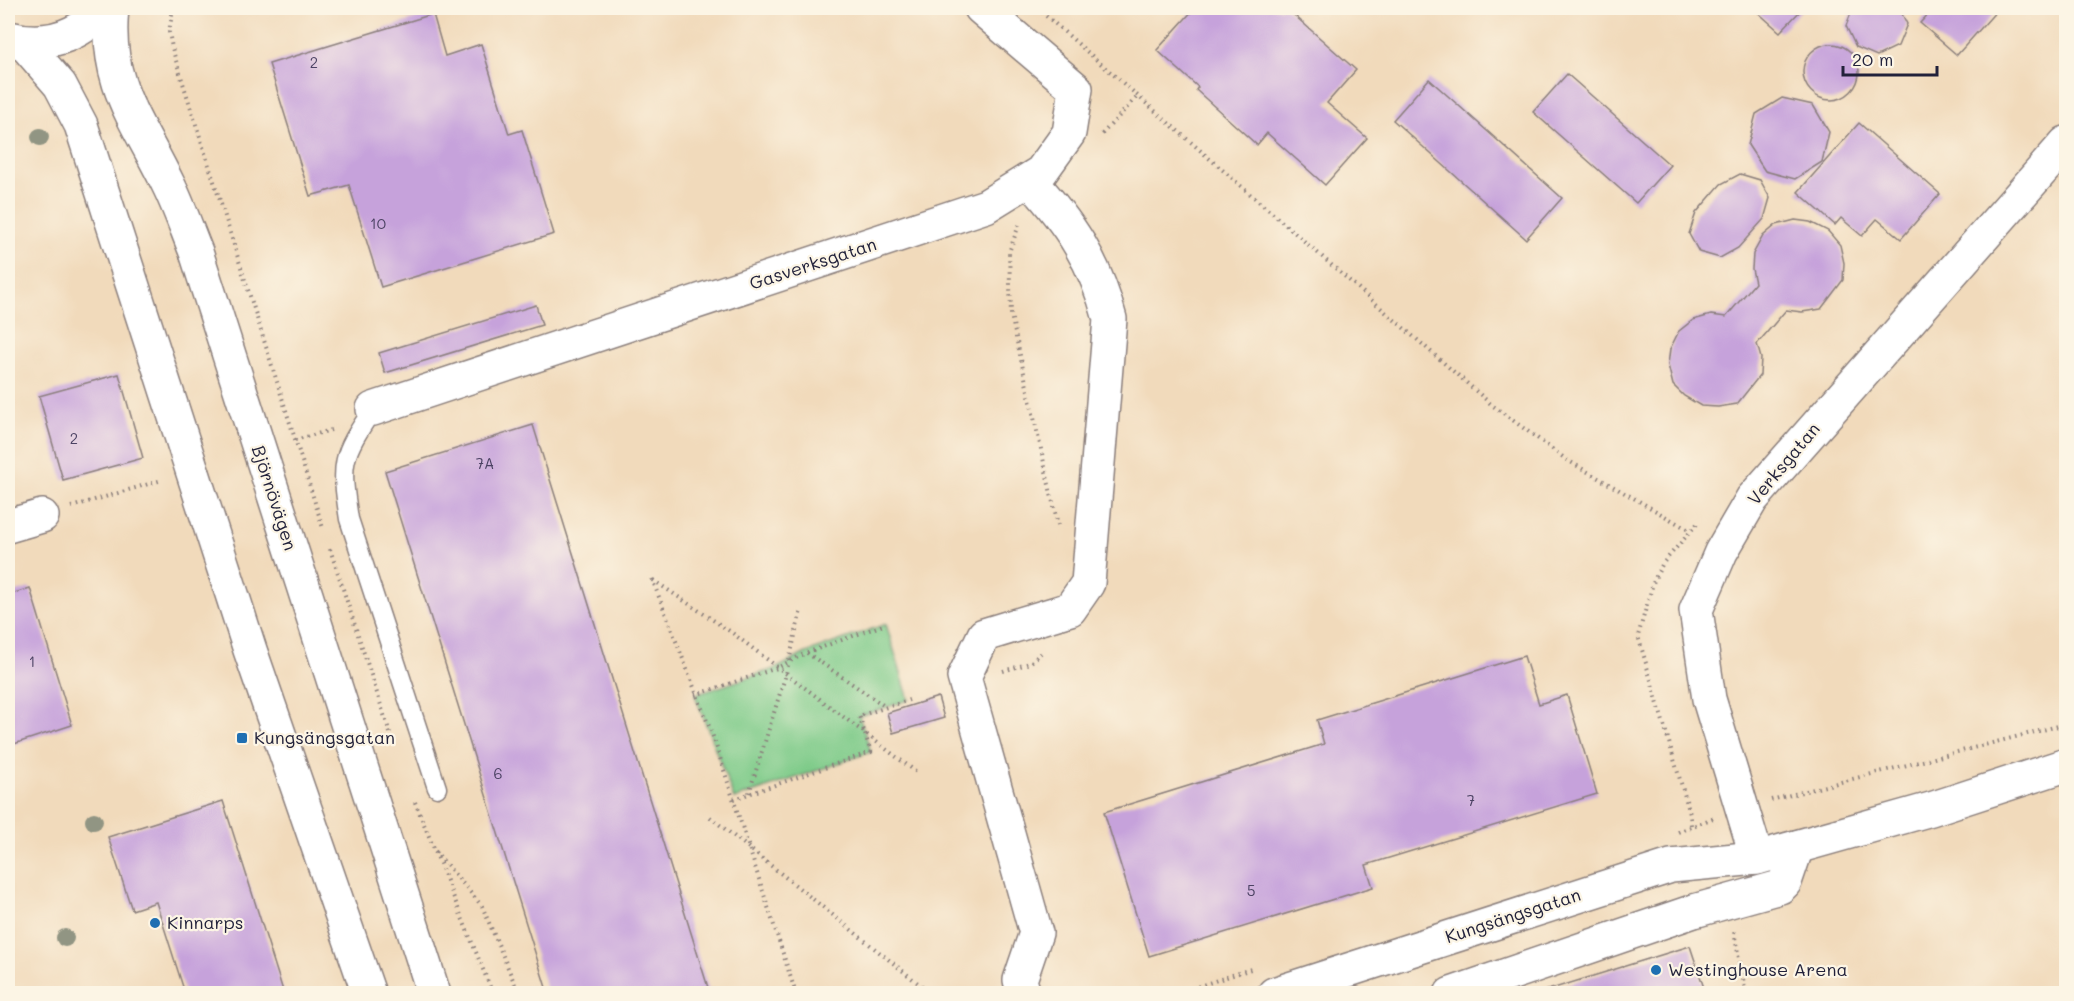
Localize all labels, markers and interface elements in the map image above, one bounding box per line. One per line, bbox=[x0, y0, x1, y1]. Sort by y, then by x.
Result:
scale bar bbox=[1843, 39, 1938, 77]
text: 20 m bbox=[1852, 47, 1893, 71]
house number: 2 bbox=[310, 52, 318, 72]
house number: 10 bbox=[370, 213, 386, 233]
street label: Gasverksgatan bbox=[746, 231, 879, 295]
street label: Verksgatan bbox=[1742, 417, 1825, 510]
house number: 2 bbox=[70, 428, 78, 448]
street label: Björnövägen bbox=[247, 442, 303, 553]
house number: 7A bbox=[476, 453, 494, 473]
house number: 1 bbox=[29, 651, 35, 671]
place label: Kungsängsgatan bbox=[254, 725, 395, 749]
marker: Kungsängsgatan bbox=[235, 731, 249, 745]
house number: 6 bbox=[493, 763, 503, 783]
house number: 7 bbox=[1467, 790, 1475, 810]
house number: 5 bbox=[1247, 880, 1255, 900]
street label: Kungsängsgatan bbox=[1442, 882, 1583, 948]
place label: Kinnarps bbox=[167, 910, 243, 934]
marker: Kinnarps bbox=[148, 916, 162, 930]
place label: Westinghouse Arena bbox=[1668, 957, 1848, 981]
marker: Westinghouse Arena bbox=[1649, 963, 1663, 977]

